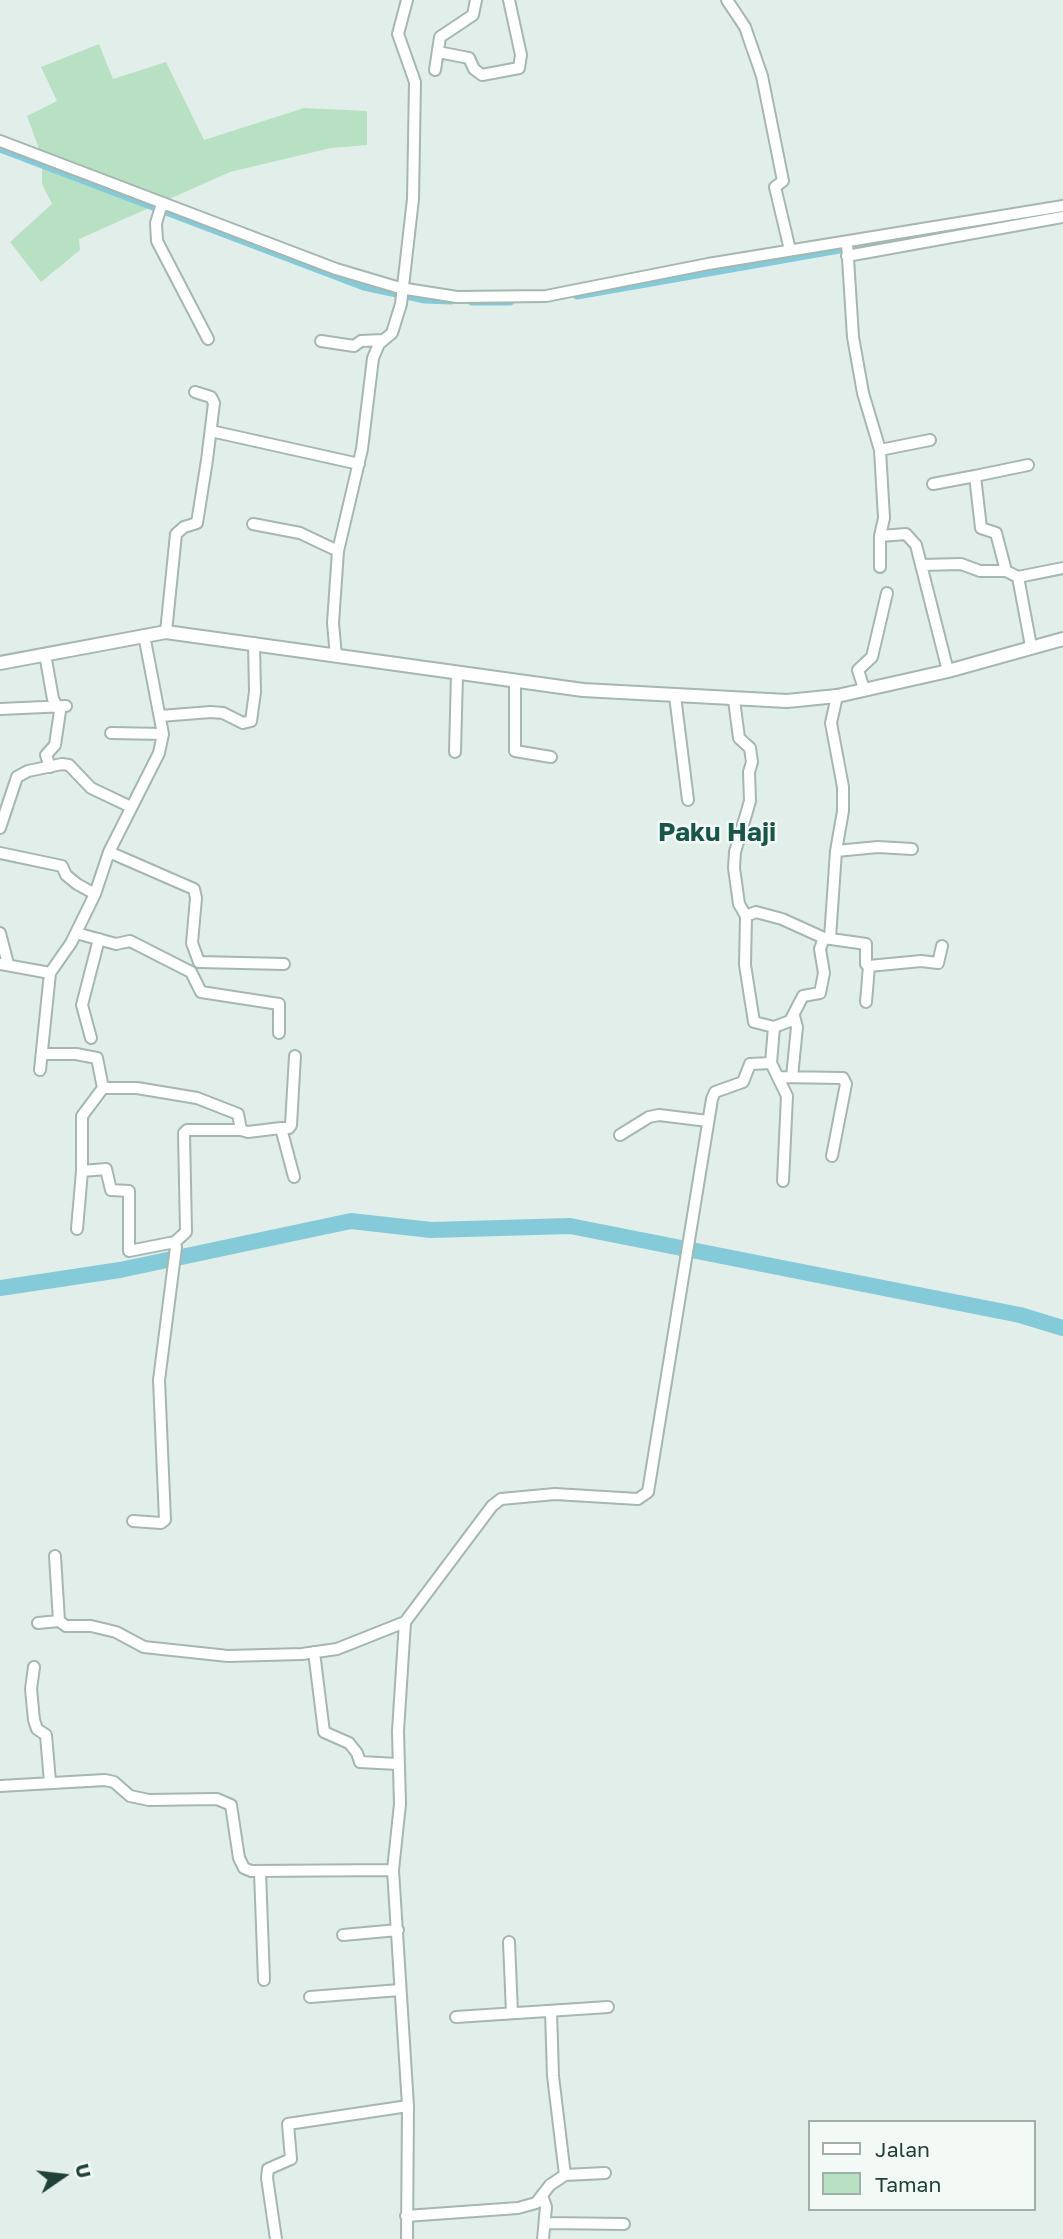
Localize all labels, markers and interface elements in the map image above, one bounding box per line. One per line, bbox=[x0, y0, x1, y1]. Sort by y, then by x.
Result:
district label: Paku Haji bbox=[658, 817, 776, 849]
legend bbox=[808, 2120, 1035, 2211]
text: Jalan bbox=[875, 2136, 930, 2162]
north arrow bbox=[28, 2141, 98, 2211]
text: U bbox=[71, 2161, 97, 2180]
text: Taman bbox=[875, 2171, 941, 2197]

